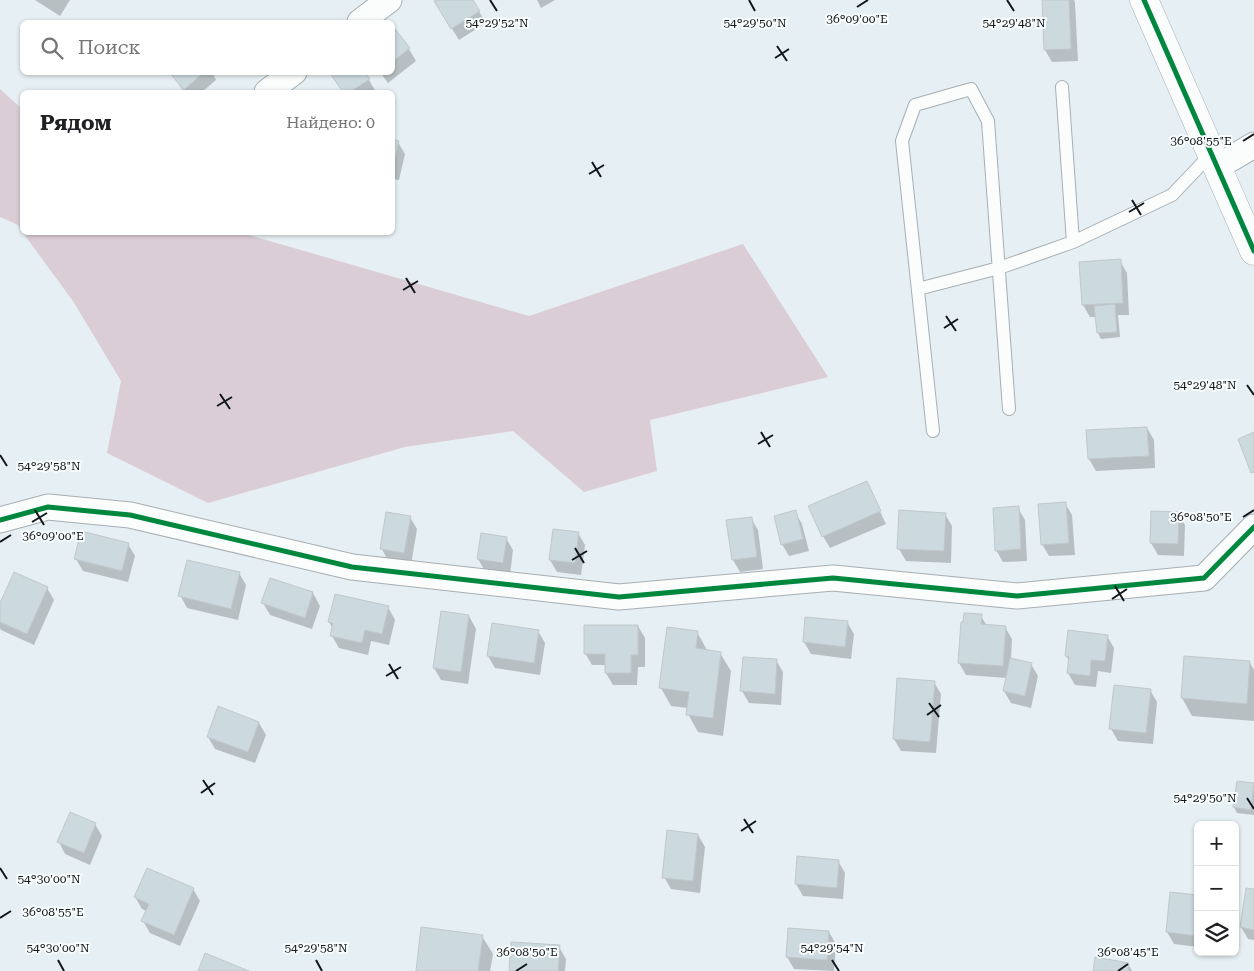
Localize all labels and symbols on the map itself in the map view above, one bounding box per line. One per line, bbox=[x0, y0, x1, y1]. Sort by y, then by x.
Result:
text: 36°09'00"E bbox=[826, 12, 888, 26]
text: 54°29'52"N bbox=[465, 16, 529, 30]
text: 54°29'50"N bbox=[723, 16, 787, 30]
text: 54°29'48"N bbox=[982, 16, 1046, 30]
text: 36°08'55"E bbox=[1170, 134, 1232, 148]
text: 54°29'48"N bbox=[1173, 378, 1237, 392]
text: 54°29'58"N bbox=[17, 459, 81, 473]
text: 36°08'50"E bbox=[1170, 510, 1232, 524]
text: 36°09'00"E bbox=[22, 529, 84, 543]
text: 54°29'50"N bbox=[1173, 791, 1237, 805]
text: 54°30'00"N bbox=[17, 872, 81, 886]
text: 36°08'55"E bbox=[22, 905, 84, 919]
text: 54°30'00"N bbox=[26, 941, 90, 955]
text: 54°29'58"N bbox=[284, 941, 348, 955]
text: 54°29'54"N bbox=[800, 941, 864, 955]
text: 36°08'50"E bbox=[496, 945, 558, 959]
text: 36°08'45"E bbox=[1097, 945, 1159, 959]

